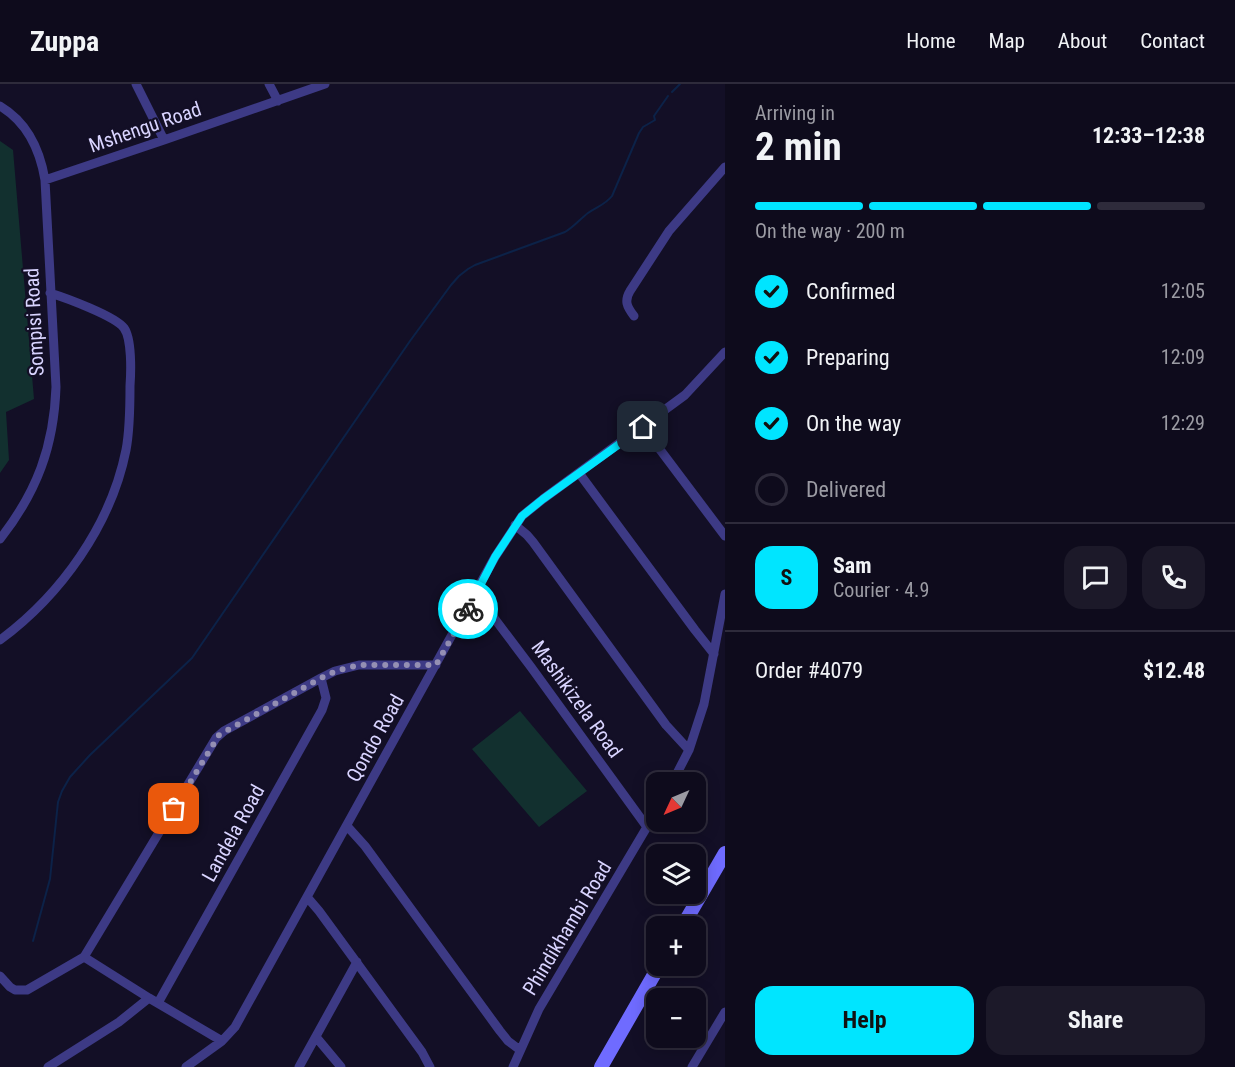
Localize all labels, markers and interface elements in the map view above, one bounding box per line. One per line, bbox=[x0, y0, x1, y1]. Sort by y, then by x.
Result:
text: Zuppa bbox=[30, 25, 99, 58]
text: Home bbox=[906, 29, 956, 53]
text: Map bbox=[989, 29, 1025, 53]
text: About bbox=[1058, 29, 1107, 53]
text: Contact bbox=[1140, 29, 1205, 53]
street label: Mshengu Road bbox=[86, 97, 204, 157]
text: Arriving in bbox=[755, 101, 835, 125]
text: 12:33–12:38 bbox=[1092, 123, 1205, 148]
text: 2 min bbox=[755, 124, 842, 170]
text: On the way · 200 m bbox=[755, 219, 905, 243]
street label: Sompisi Road bbox=[19, 267, 49, 377]
icon: check bbox=[755, 275, 788, 308]
text: Confirmed bbox=[806, 279, 895, 304]
text: 12:05 bbox=[1161, 279, 1205, 303]
icon: check bbox=[755, 341, 788, 374]
text: Preparing bbox=[806, 345, 890, 370]
text: 12:09 bbox=[1161, 345, 1205, 369]
pin bbox=[617, 401, 668, 452]
icon: check bbox=[755, 407, 788, 440]
icon: home bbox=[626, 410, 659, 443]
text: On the way bbox=[806, 411, 901, 436]
text: 12:29 bbox=[1161, 411, 1205, 435]
text: Delivered bbox=[806, 477, 886, 502]
button: chat bbox=[1064, 546, 1127, 609]
button: phone bbox=[1142, 546, 1205, 609]
text: Sam bbox=[833, 553, 872, 578]
text: S bbox=[781, 565, 792, 590]
text: Courier · 4.9 bbox=[833, 578, 929, 602]
courier bbox=[438, 579, 498, 639]
icon: bike bbox=[452, 593, 485, 626]
street label: Mashikizela Road bbox=[527, 636, 627, 762]
text: Order #4079 bbox=[755, 658, 863, 683]
text: $12.48 bbox=[1143, 658, 1205, 683]
street label: Qondo Road bbox=[341, 690, 409, 786]
north arrow bbox=[646, 772, 706, 832]
map controls bbox=[646, 772, 706, 1048]
street label: Landela Road bbox=[197, 780, 269, 886]
pin bbox=[148, 783, 199, 834]
icon: bag bbox=[157, 792, 190, 825]
button: layers bbox=[646, 844, 706, 904]
street label: Phindikhambi Road bbox=[518, 857, 616, 999]
button: + bbox=[646, 916, 706, 976]
button: Help bbox=[755, 986, 974, 1055]
button: Share bbox=[986, 986, 1205, 1055]
button: − bbox=[646, 988, 706, 1048]

